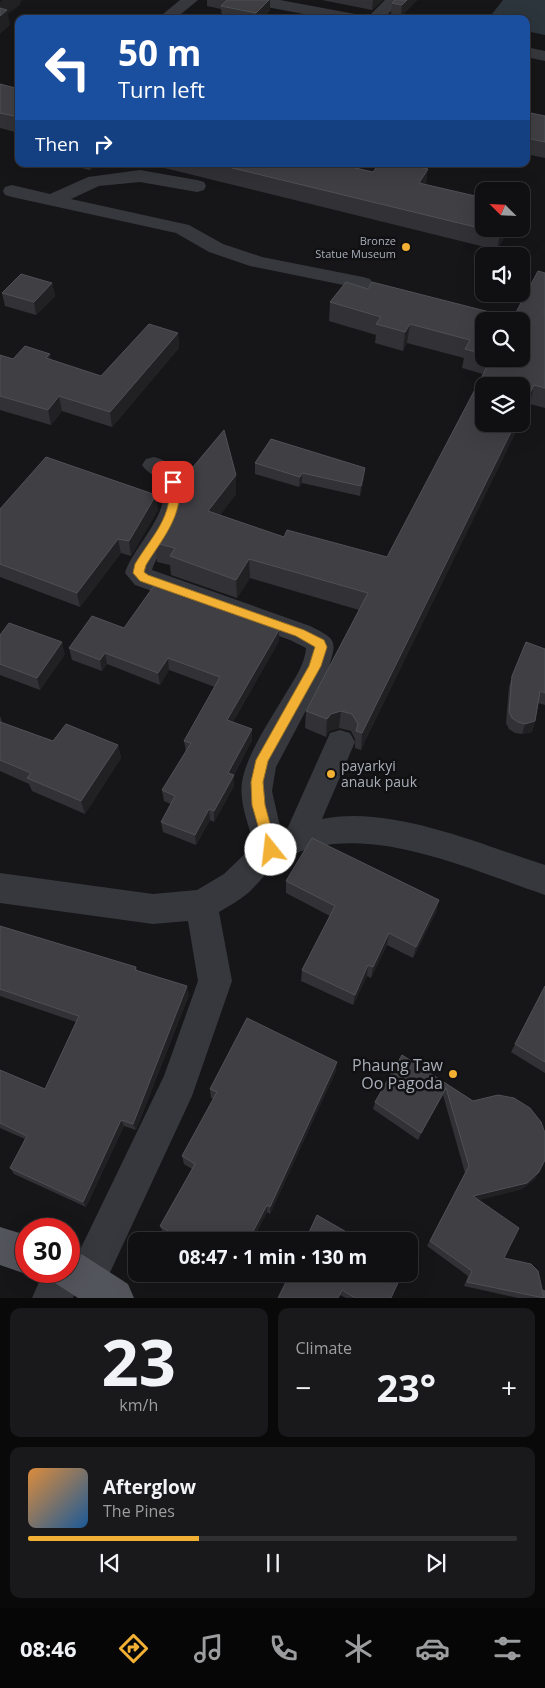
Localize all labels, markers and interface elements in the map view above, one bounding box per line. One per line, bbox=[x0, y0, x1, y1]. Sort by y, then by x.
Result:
text: 50 m bbox=[118, 29, 201, 76]
icon: left bbox=[35, 35, 100, 100]
text: Turn left bbox=[118, 74, 205, 104]
icon: right bbox=[89, 130, 117, 158]
text: Then bbox=[35, 131, 79, 157]
north arrow bbox=[475, 182, 530, 238]
map controls bbox=[475, 182, 530, 432]
place label: Bronze Statue Museum bbox=[315, 233, 396, 261]
marker: Bronze Statue Museum bbox=[400, 241, 412, 253]
button: sound bbox=[475, 247, 530, 302]
button: search bbox=[475, 312, 530, 367]
button: layers bbox=[475, 377, 530, 432]
pin bbox=[152, 461, 194, 503]
icon: arrive bbox=[159, 468, 187, 496]
place label: payarkyi anauk pauk bbox=[341, 756, 418, 791]
marker: payarkyi anauk pauk bbox=[325, 768, 337, 780]
position arrow bbox=[244, 823, 296, 875]
place label: Phaung Taw Oo Pagoda bbox=[352, 1054, 444, 1094]
marker: Phaung Taw Oo Pagoda bbox=[447, 1068, 459, 1080]
speed limit sign: 30 bbox=[15, 1218, 80, 1283]
text: 08:47 · 1 min · 130 m bbox=[179, 1244, 367, 1270]
text: 23 bbox=[102, 1317, 176, 1405]
text: Climate bbox=[296, 1337, 352, 1359]
text: 23° bbox=[376, 1361, 436, 1413]
text: − bbox=[296, 1368, 312, 1406]
text: + bbox=[501, 1368, 517, 1406]
text: km/h bbox=[119, 1394, 158, 1416]
text: Afterglow bbox=[103, 1474, 196, 1500]
text: The Pines bbox=[103, 1500, 175, 1522]
icon: previous bbox=[96, 1549, 124, 1577]
icon: pause bbox=[259, 1549, 287, 1577]
icon: next bbox=[422, 1549, 450, 1577]
icon: directions bbox=[116, 1631, 151, 1666]
icon: music bbox=[191, 1631, 226, 1666]
icon: phone bbox=[266, 1631, 301, 1666]
icon: climate bbox=[341, 1631, 376, 1666]
icon: car bbox=[415, 1631, 450, 1666]
icon: filters bbox=[490, 1631, 525, 1666]
text: 08:46 bbox=[20, 1633, 76, 1663]

